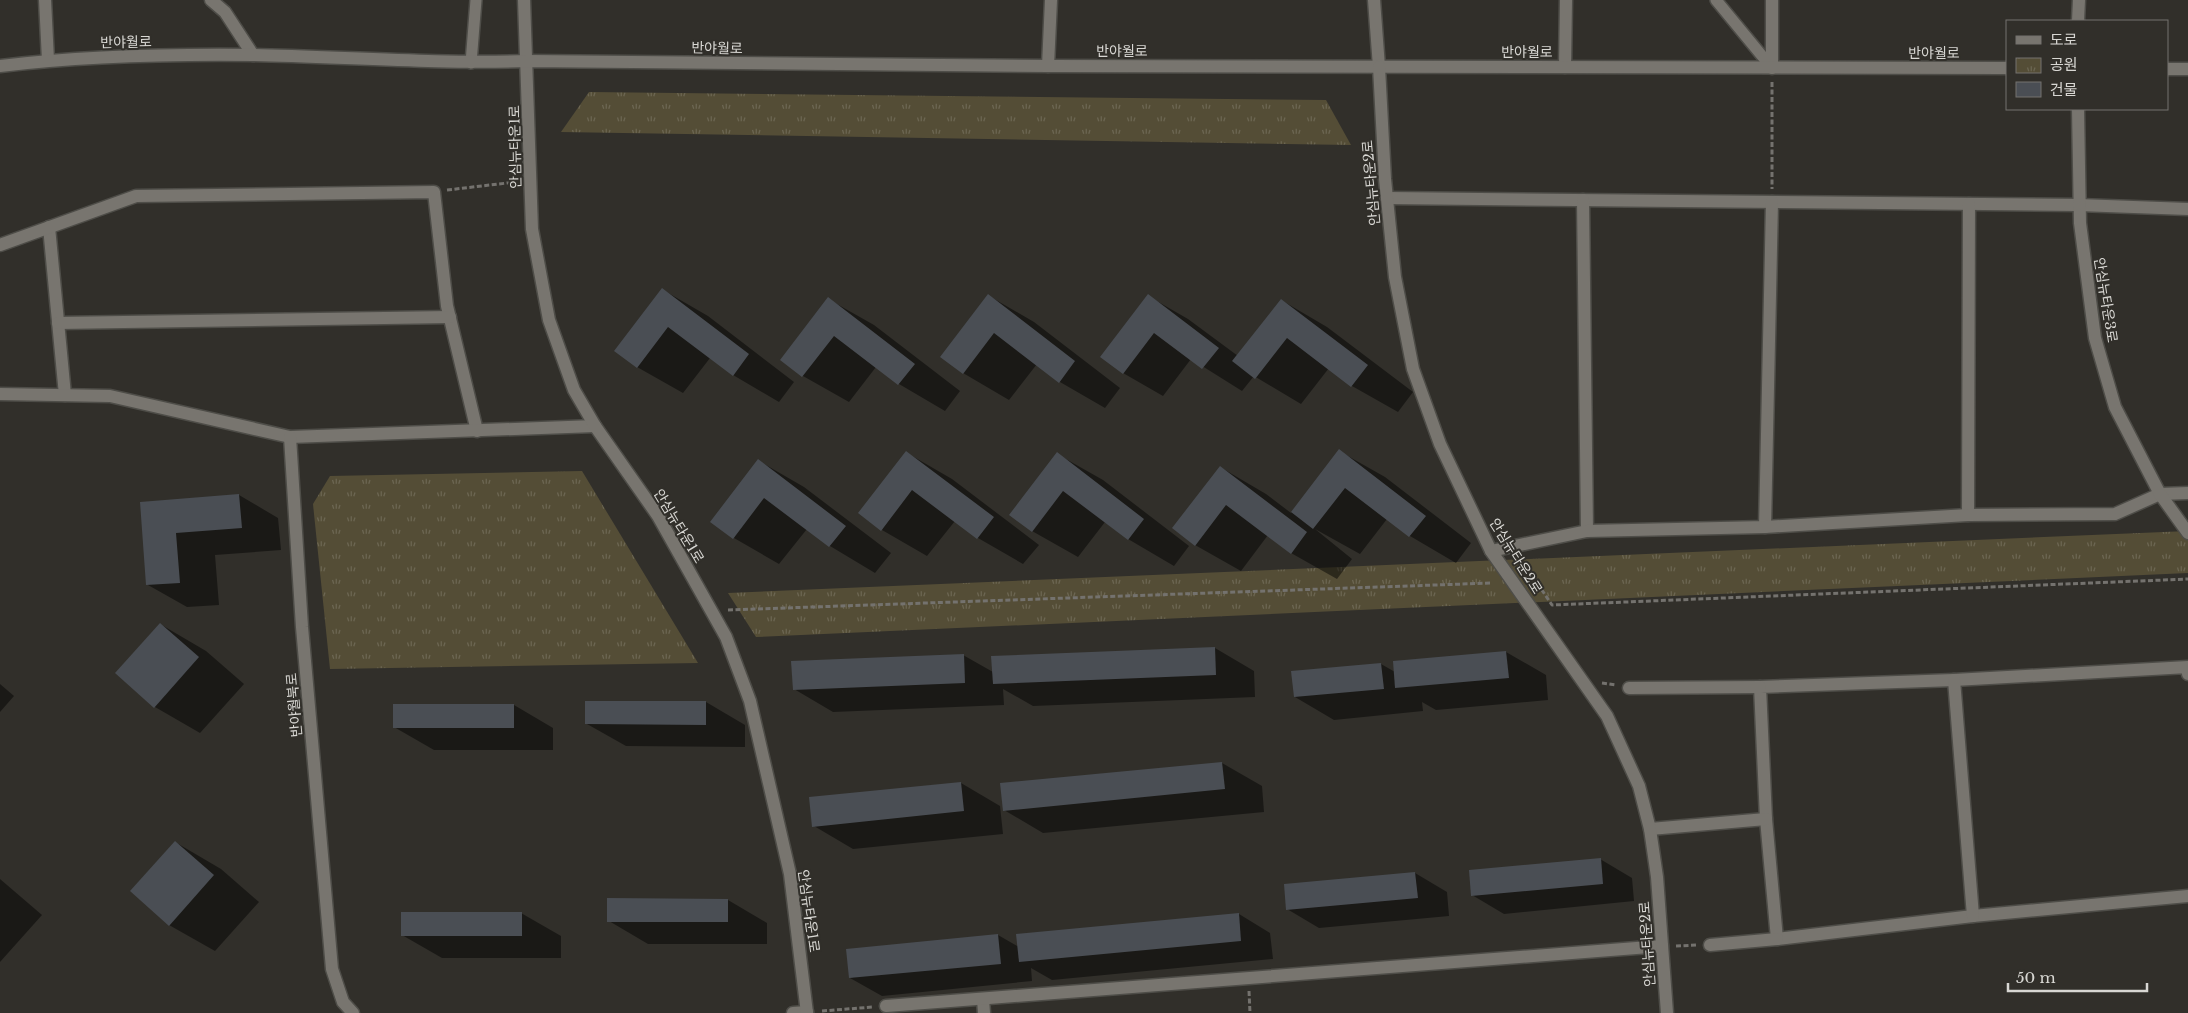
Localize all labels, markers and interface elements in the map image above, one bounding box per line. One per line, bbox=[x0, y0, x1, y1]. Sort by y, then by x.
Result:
legend bbox=[2006, 20, 2168, 110]
text: 도로 bbox=[2050, 30, 2078, 49]
street label: 반야월로 bbox=[100, 33, 152, 51]
street label: 반야월로 bbox=[691, 39, 743, 57]
street label: 반야월로 bbox=[1096, 42, 1148, 60]
street label: 반야월로 bbox=[1501, 43, 1553, 61]
street label: 반야월로 bbox=[1908, 44, 1960, 62]
text: 공원 bbox=[2050, 55, 2078, 74]
text: 건물 bbox=[2050, 80, 2078, 99]
street label: 안심뉴타운1로 bbox=[505, 105, 525, 189]
street label: 안심뉴타운2로 bbox=[1358, 139, 1384, 227]
street label: 안심뉴타운3로 bbox=[2090, 256, 2122, 344]
street label: 안심뉴타운1로 bbox=[650, 486, 708, 567]
street label: 안심뉴타운2로 bbox=[1486, 515, 1546, 597]
street label: 반야월북로 bbox=[282, 672, 306, 738]
street label: 안심뉴타운1로 bbox=[794, 868, 824, 954]
street label: 안심뉴타운2로 bbox=[1635, 900, 1659, 987]
scale bar bbox=[2008, 960, 2147, 992]
text: 50 m bbox=[2016, 968, 2056, 987]

